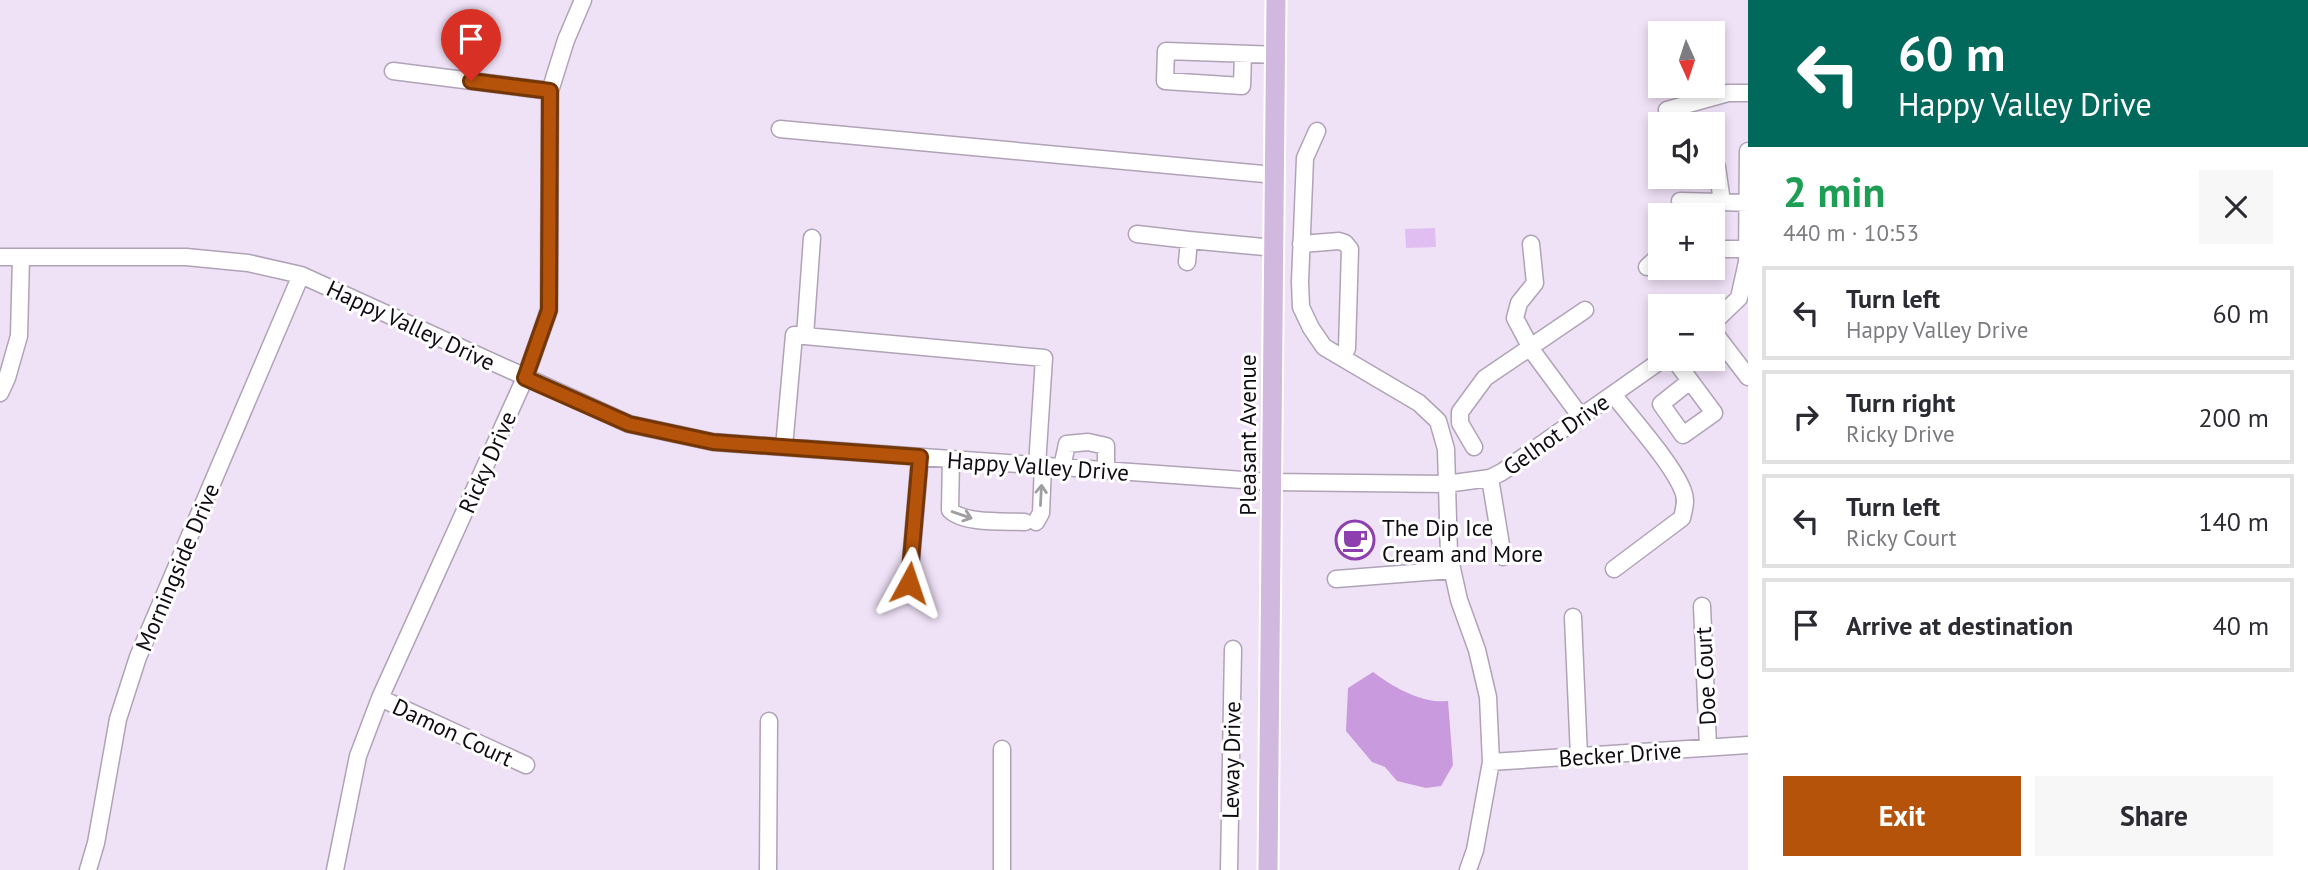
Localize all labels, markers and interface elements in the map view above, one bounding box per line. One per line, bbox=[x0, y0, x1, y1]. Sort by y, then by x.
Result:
pin bbox=[441, 9, 501, 81]
icon: arrive bbox=[452, 20, 490, 58]
north arrow bbox=[1648, 21, 1726, 98]
map controls bbox=[1648, 21, 1725, 371]
text: 60 m bbox=[1898, 21, 2005, 85]
icon: left bbox=[1783, 28, 1874, 119]
text: Happy Valley Drive bbox=[1898, 83, 2152, 125]
button: sound bbox=[1648, 112, 1725, 189]
text: 2 min bbox=[1783, 164, 1885, 219]
button: close bbox=[2199, 170, 2273, 244]
button: + bbox=[1648, 203, 1725, 280]
text: 440 m · 10:53 bbox=[1783, 218, 1919, 247]
street label: Happy Valley Drive bbox=[322, 273, 500, 377]
text: Turn left bbox=[1846, 282, 1940, 315]
button: − bbox=[1648, 294, 1725, 371]
icon: left bbox=[1787, 294, 1825, 332]
text: 60 m bbox=[2213, 297, 2269, 330]
text: Happy Valley Drive bbox=[1846, 315, 2028, 344]
street label: Pleasant Avenue bbox=[1233, 354, 1262, 516]
text: Turn right bbox=[1846, 386, 1955, 419]
street label: Gelhot Drive bbox=[1497, 387, 1615, 481]
icon: right bbox=[1787, 398, 1825, 436]
text: 200 m bbox=[2198, 401, 2269, 434]
street label: Ricky Drive bbox=[452, 406, 522, 518]
text: Ricky Drive bbox=[1846, 419, 1955, 448]
street label: Happy Valley Drive bbox=[946, 445, 1130, 487]
street label: Morningside Drive bbox=[129, 479, 225, 655]
one-way arrow bbox=[1035, 484, 1048, 507]
text: Turn left bbox=[1846, 490, 1940, 523]
icon: left bbox=[1787, 502, 1825, 540]
text: 140 m bbox=[2198, 505, 2269, 538]
one-way arrow bbox=[951, 510, 972, 522]
place label: The Dip Ice Cream and More bbox=[1382, 513, 1543, 568]
cafe icon: The Dip Ice Cream and More bbox=[1334, 519, 1376, 561]
text: Ricky Court bbox=[1846, 523, 1956, 552]
position arrow bbox=[872, 546, 946, 620]
icon: arrive bbox=[1787, 606, 1825, 644]
text: Arrive at destination bbox=[1846, 609, 2073, 642]
text: 40 m bbox=[2213, 609, 2269, 642]
street label: Doe Court bbox=[1688, 626, 1722, 726]
street label: Damon Court bbox=[388, 691, 518, 773]
street label: Leway Drive bbox=[1215, 701, 1247, 819]
street label: Becker Drive bbox=[1558, 735, 1682, 773]
button: Exit bbox=[1783, 776, 2021, 856]
button: Share bbox=[2035, 776, 2273, 856]

